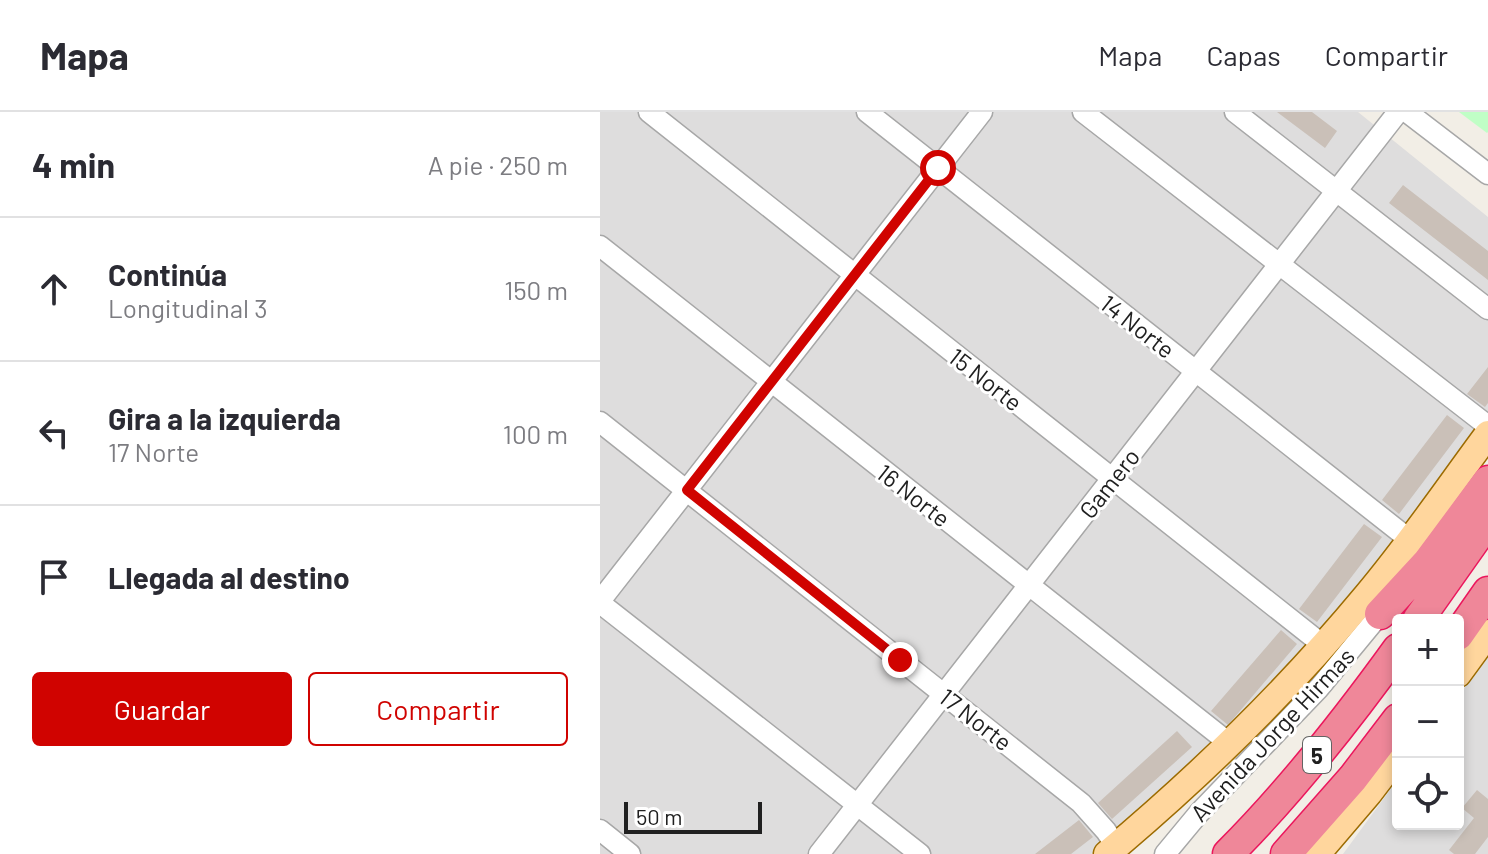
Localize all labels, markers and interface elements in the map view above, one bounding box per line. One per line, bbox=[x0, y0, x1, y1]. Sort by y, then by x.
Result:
text: Mapa bbox=[40, 32, 129, 78]
text: Mapa bbox=[1098, 38, 1162, 72]
text: Capas bbox=[1206, 38, 1281, 72]
text: Compartir bbox=[1325, 38, 1448, 72]
text: 4 min bbox=[32, 144, 115, 185]
text: A pie · 250 m bbox=[428, 149, 568, 180]
route start bbox=[920, 150, 956, 186]
text: Continúa bbox=[108, 256, 227, 292]
icon: ahead bbox=[32, 267, 76, 311]
text: 150 m bbox=[504, 274, 568, 305]
street label: 14 Norte bbox=[1095, 288, 1181, 364]
text: Longitudinal 3 bbox=[108, 292, 268, 323]
street label: 15 Norte bbox=[944, 341, 1028, 417]
text: Gira a la izquierda bbox=[108, 400, 341, 436]
icon: left bbox=[32, 411, 76, 455]
text: 100 m bbox=[503, 418, 568, 449]
text: 17 Norte bbox=[108, 436, 199, 467]
street label: Gamero bbox=[1073, 442, 1145, 524]
street label: 16 Norte bbox=[872, 457, 956, 533]
icon: arrive bbox=[32, 555, 76, 599]
text: Llegada al destino bbox=[108, 559, 350, 595]
map controls bbox=[1392, 614, 1464, 830]
button: + bbox=[1392, 614, 1464, 686]
street label: Avenida Jorge Hirmas bbox=[1184, 641, 1360, 827]
route end bbox=[882, 642, 918, 678]
button: Guardar bbox=[32, 672, 292, 746]
button: Compartir bbox=[308, 672, 568, 746]
street label: 17 Norte bbox=[934, 682, 1018, 756]
button: − bbox=[1392, 686, 1464, 758]
road number: 5 bbox=[1303, 737, 1331, 773]
button: locate bbox=[1392, 758, 1464, 830]
scale bar bbox=[624, 798, 762, 834]
text: 50 m bbox=[636, 803, 682, 829]

